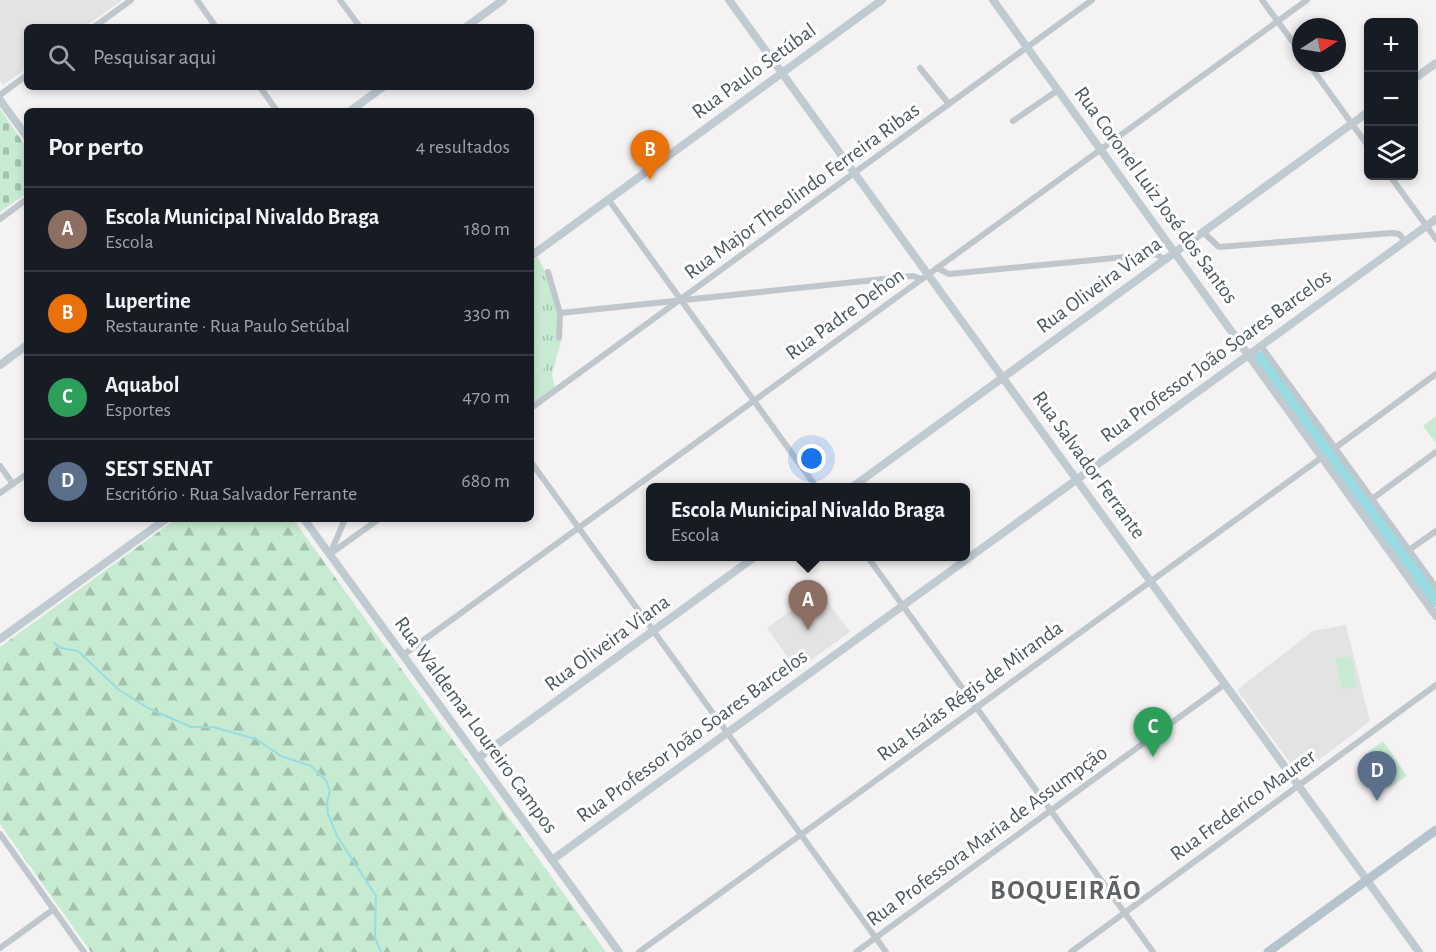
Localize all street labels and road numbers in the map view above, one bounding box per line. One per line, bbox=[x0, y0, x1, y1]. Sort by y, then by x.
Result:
street label: Rua Paulo Setúbal bbox=[688, 19, 820, 123]
street label: Rua Coronel Luiz José dos Santos bbox=[1070, 83, 1242, 307]
street label: Rua Major Theolindo Ferreira Ribas bbox=[681, 99, 923, 283]
street label: Rua Oliveira Viana bbox=[1033, 233, 1166, 337]
street label: Rua Padre Dehon bbox=[782, 264, 908, 364]
street label: Rua Professor João Soares Barcelos bbox=[1097, 265, 1335, 447]
street label: Rua Salvador Ferrante bbox=[1029, 387, 1149, 543]
street label: Rua Oliveira Viana bbox=[541, 591, 674, 695]
street label: Rua Waldemar Loureiro Campos bbox=[390, 613, 562, 837]
street label: Rua Isaías Régis de Miranda bbox=[873, 617, 1067, 765]
street label: Rua Professor João Soares Barcelos bbox=[573, 645, 811, 827]
street label: Rua Professora Maria de Assumpção bbox=[863, 742, 1111, 930]
street label: Rua Frederico Maurer bbox=[1166, 745, 1320, 865]

